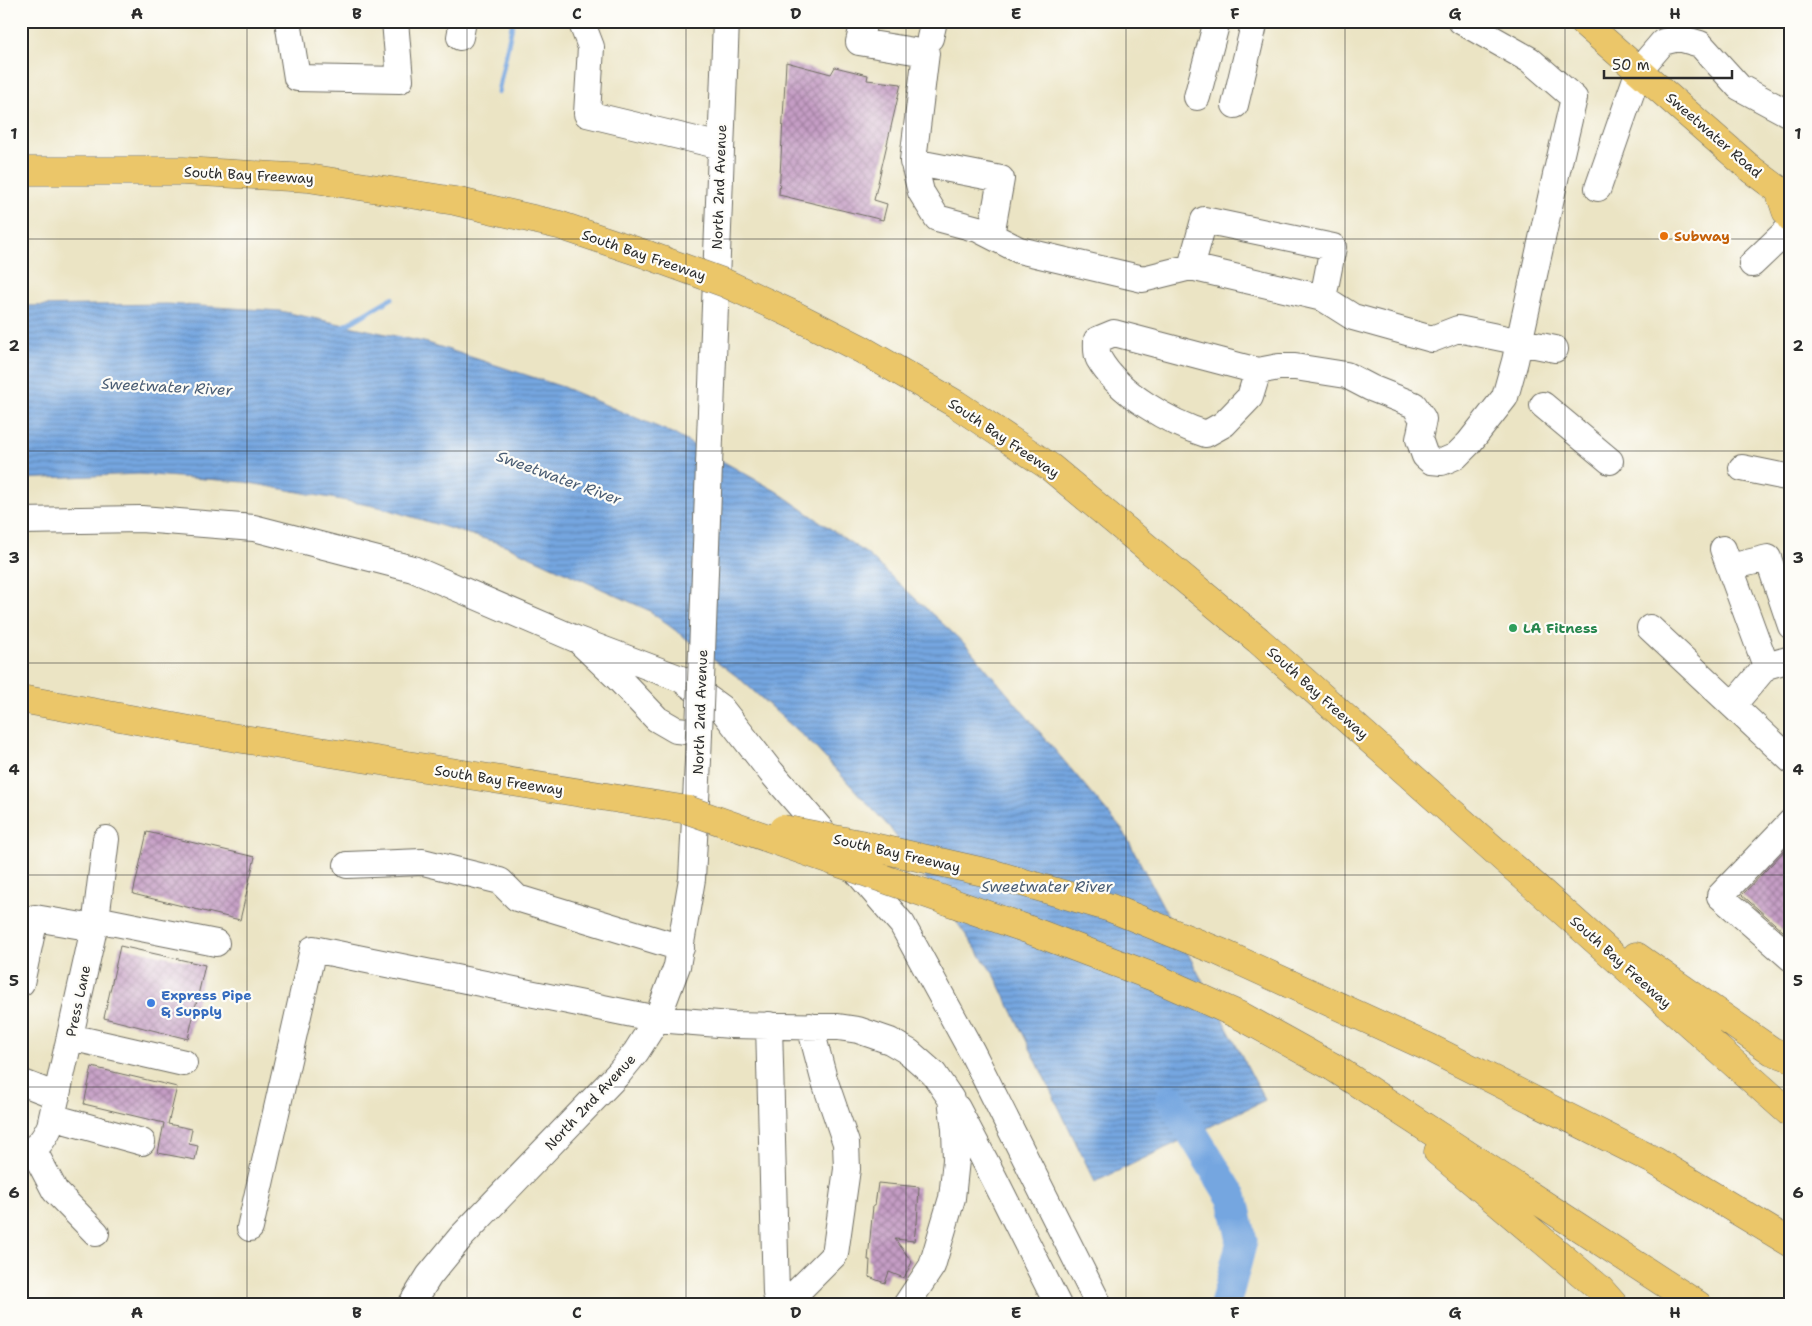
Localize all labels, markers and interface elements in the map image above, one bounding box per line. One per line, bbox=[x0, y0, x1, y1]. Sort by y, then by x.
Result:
text: A bbox=[131, 3, 143, 24]
text: B bbox=[352, 3, 362, 24]
text: C bbox=[572, 3, 582, 24]
text: D bbox=[790, 3, 802, 24]
text: E bbox=[1011, 3, 1021, 24]
text: F bbox=[1230, 3, 1240, 24]
text: G bbox=[1449, 3, 1462, 24]
text: H bbox=[1669, 3, 1681, 24]
scale bar bbox=[1604, 48, 1732, 80]
text: 50 m bbox=[1612, 55, 1650, 75]
street label: Sweetwater Road bbox=[1662, 88, 1766, 182]
text: 1 bbox=[10, 123, 18, 144]
text: 1 bbox=[1794, 123, 1802, 144]
street label: North 2nd Avenue bbox=[708, 124, 730, 250]
street label: South Bay Freeway bbox=[184, 163, 314, 187]
street label: South Bay Freeway bbox=[580, 225, 708, 285]
place label: Subway bbox=[1674, 227, 1730, 245]
marker: Subway bbox=[1658, 230, 1670, 242]
text: 2 bbox=[8, 335, 20, 356]
text: 2 bbox=[1792, 335, 1804, 356]
water label: Sweetwater River bbox=[101, 374, 234, 400]
street label: South Bay Freeway bbox=[945, 394, 1063, 482]
water label: Sweetwater River bbox=[494, 446, 625, 510]
text: 3 bbox=[8, 547, 20, 568]
text: 3 bbox=[1792, 547, 1804, 568]
place label: LA Fitness bbox=[1523, 619, 1598, 637]
marker: LA Fitness bbox=[1507, 622, 1519, 634]
street label: South Bay Freeway bbox=[1264, 643, 1372, 743]
street label: North 2nd Avenue bbox=[689, 649, 711, 775]
text: 4 bbox=[8, 759, 20, 780]
text: 4 bbox=[1792, 759, 1804, 780]
street label: South Bay Freeway bbox=[433, 761, 565, 799]
street label: South Bay Freeway bbox=[832, 830, 962, 876]
water label: Sweetwater River bbox=[981, 877, 1114, 897]
street label: South Bay Freeway bbox=[1567, 912, 1675, 1012]
street label: Press Lane bbox=[62, 964, 94, 1038]
text: 5 bbox=[9, 970, 19, 991]
text: 5 bbox=[1793, 970, 1803, 991]
place label: Express Pipe & Supply bbox=[161, 986, 252, 1020]
marker: Express Pipe & Supply bbox=[145, 997, 157, 1009]
street label: North 2nd Avenue bbox=[541, 1050, 639, 1154]
text: 6 bbox=[8, 1182, 20, 1203]
text: 6 bbox=[1792, 1182, 1804, 1203]
text: A bbox=[131, 1302, 143, 1323]
text: B bbox=[352, 1302, 362, 1323]
text: C bbox=[572, 1302, 582, 1323]
text: D bbox=[790, 1302, 802, 1323]
text: E bbox=[1011, 1302, 1021, 1323]
text: F bbox=[1230, 1302, 1240, 1323]
text: G bbox=[1449, 1302, 1462, 1323]
text: H bbox=[1669, 1302, 1681, 1323]

